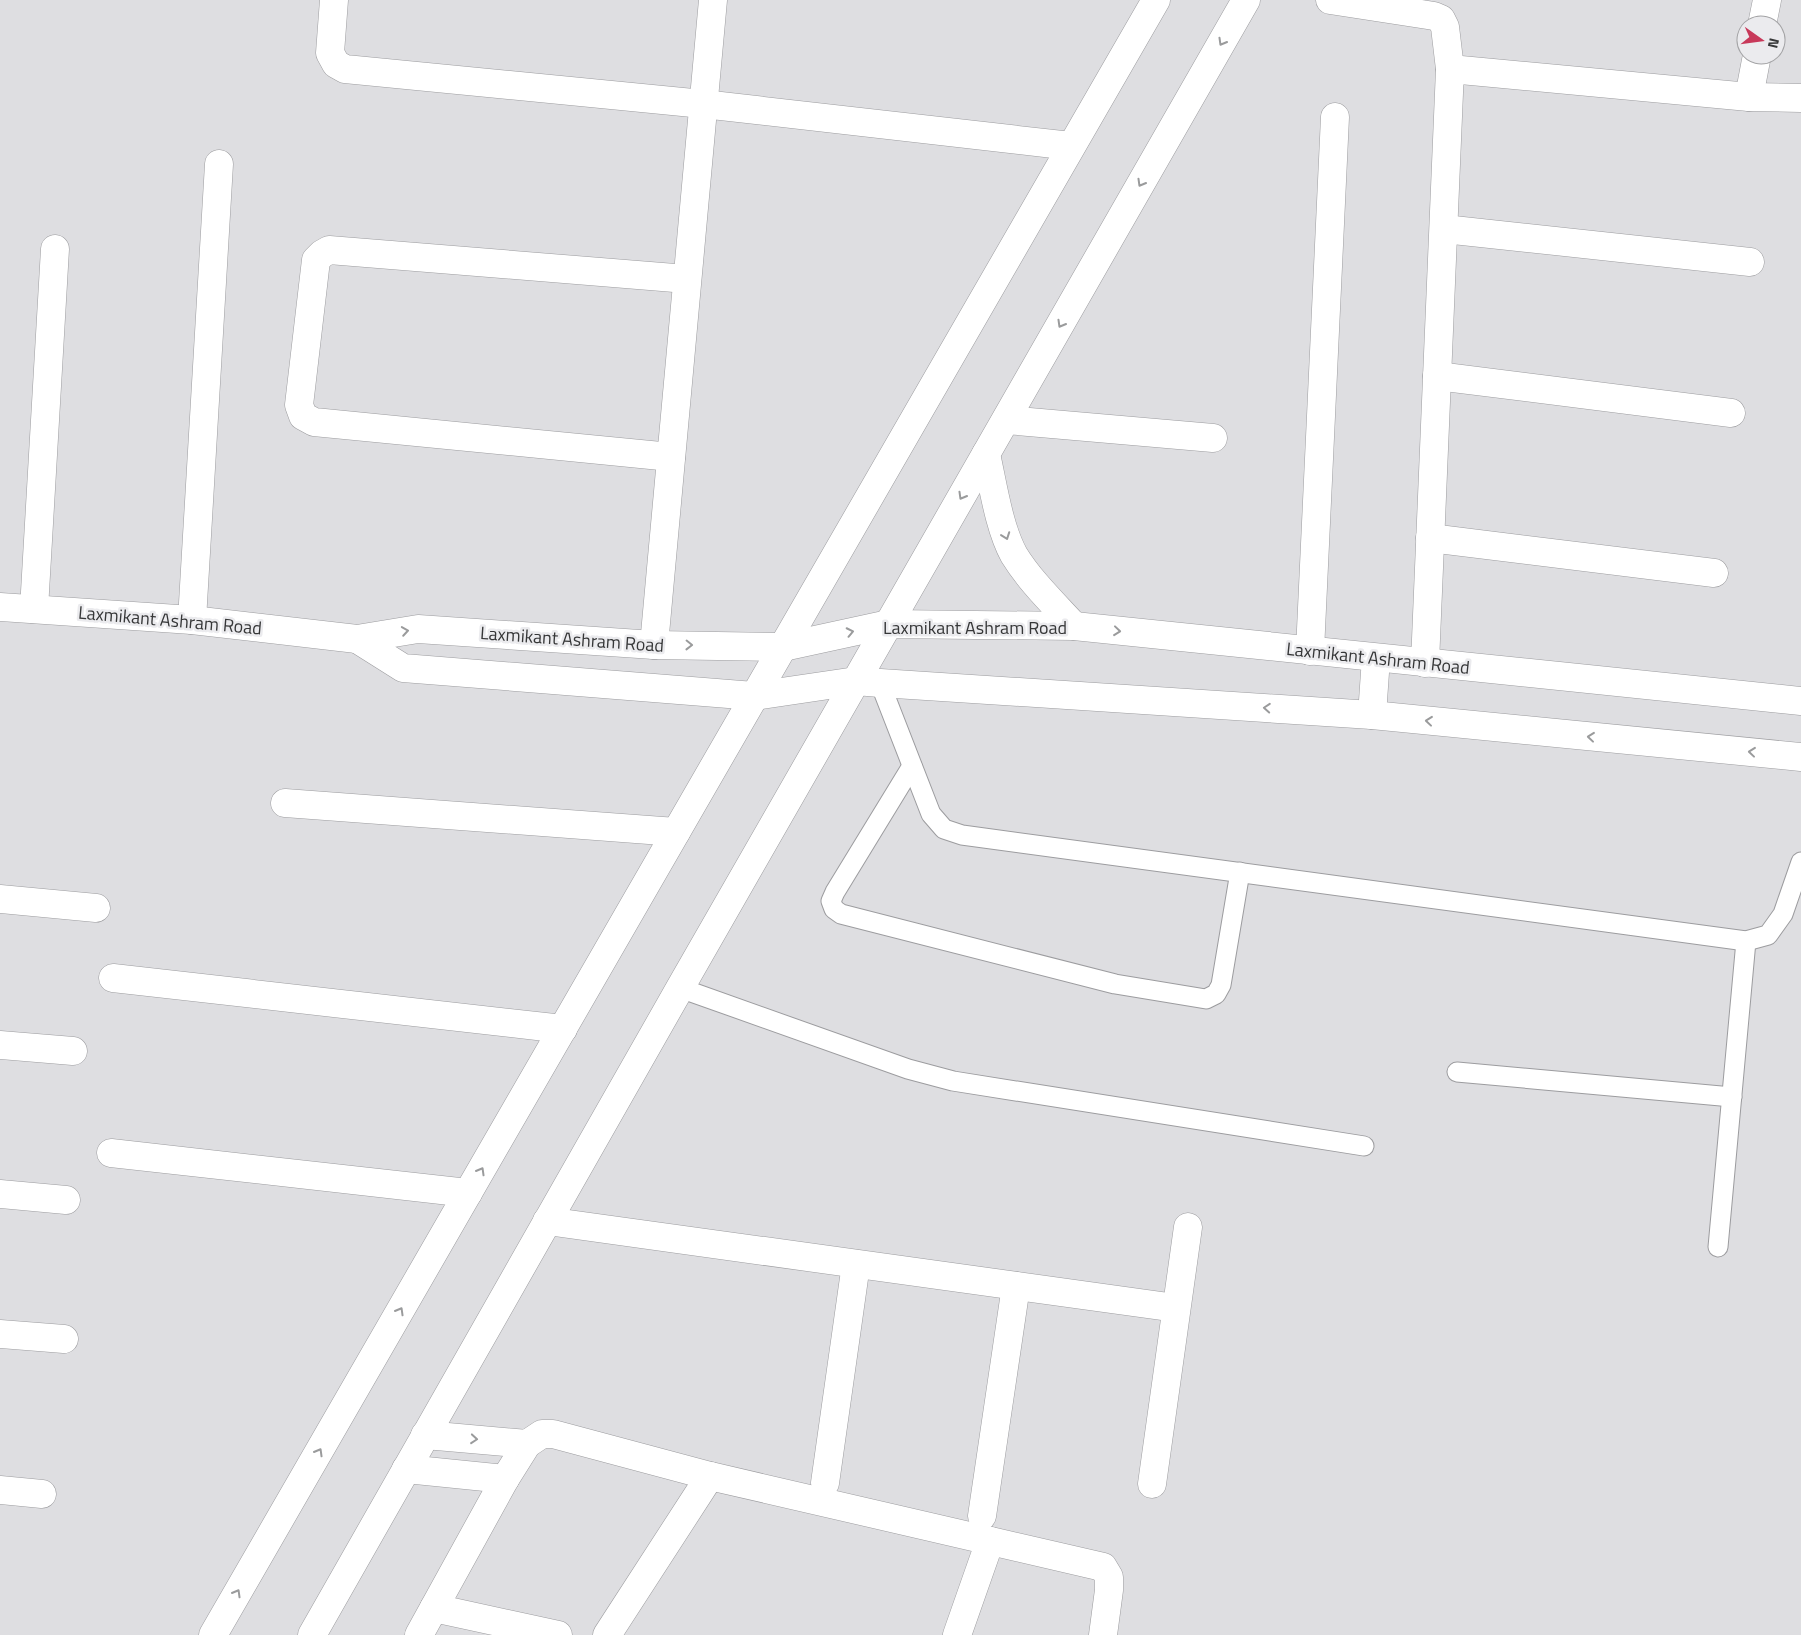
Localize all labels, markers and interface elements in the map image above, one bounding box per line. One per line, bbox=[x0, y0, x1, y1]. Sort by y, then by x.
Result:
north arrow bbox=[1736, 15, 1786, 65]
text: N bbox=[1763, 36, 1785, 51]
one-way arrow bbox=[1219, 37, 1229, 46]
one-way arrow bbox=[1138, 178, 1148, 187]
one-way arrow bbox=[1057, 319, 1067, 328]
one-way arrow bbox=[959, 490, 969, 499]
one-way arrow bbox=[1000, 531, 1010, 539]
street label: Laxmikant Ashram Road bbox=[77, 599, 263, 641]
street label: Laxmikant Ashram Road bbox=[883, 614, 1067, 641]
street label: Laxmikant Ashram Road bbox=[479, 619, 665, 659]
one-way arrow bbox=[1113, 625, 1121, 636]
one-way arrow bbox=[401, 626, 409, 636]
one-way arrow bbox=[846, 627, 855, 638]
street label: Laxmikant Ashram Road bbox=[1285, 635, 1471, 681]
one-way arrow bbox=[686, 640, 694, 650]
one-way arrow bbox=[1263, 703, 1271, 714]
one-way arrow bbox=[1425, 716, 1433, 727]
one-way arrow bbox=[1586, 731, 1594, 742]
one-way arrow bbox=[1748, 747, 1756, 758]
one-way arrow bbox=[475, 1167, 485, 1176]
one-way arrow bbox=[393, 1308, 403, 1317]
one-way arrow bbox=[470, 1434, 478, 1445]
one-way arrow bbox=[312, 1448, 322, 1457]
one-way arrow bbox=[231, 1589, 241, 1598]

